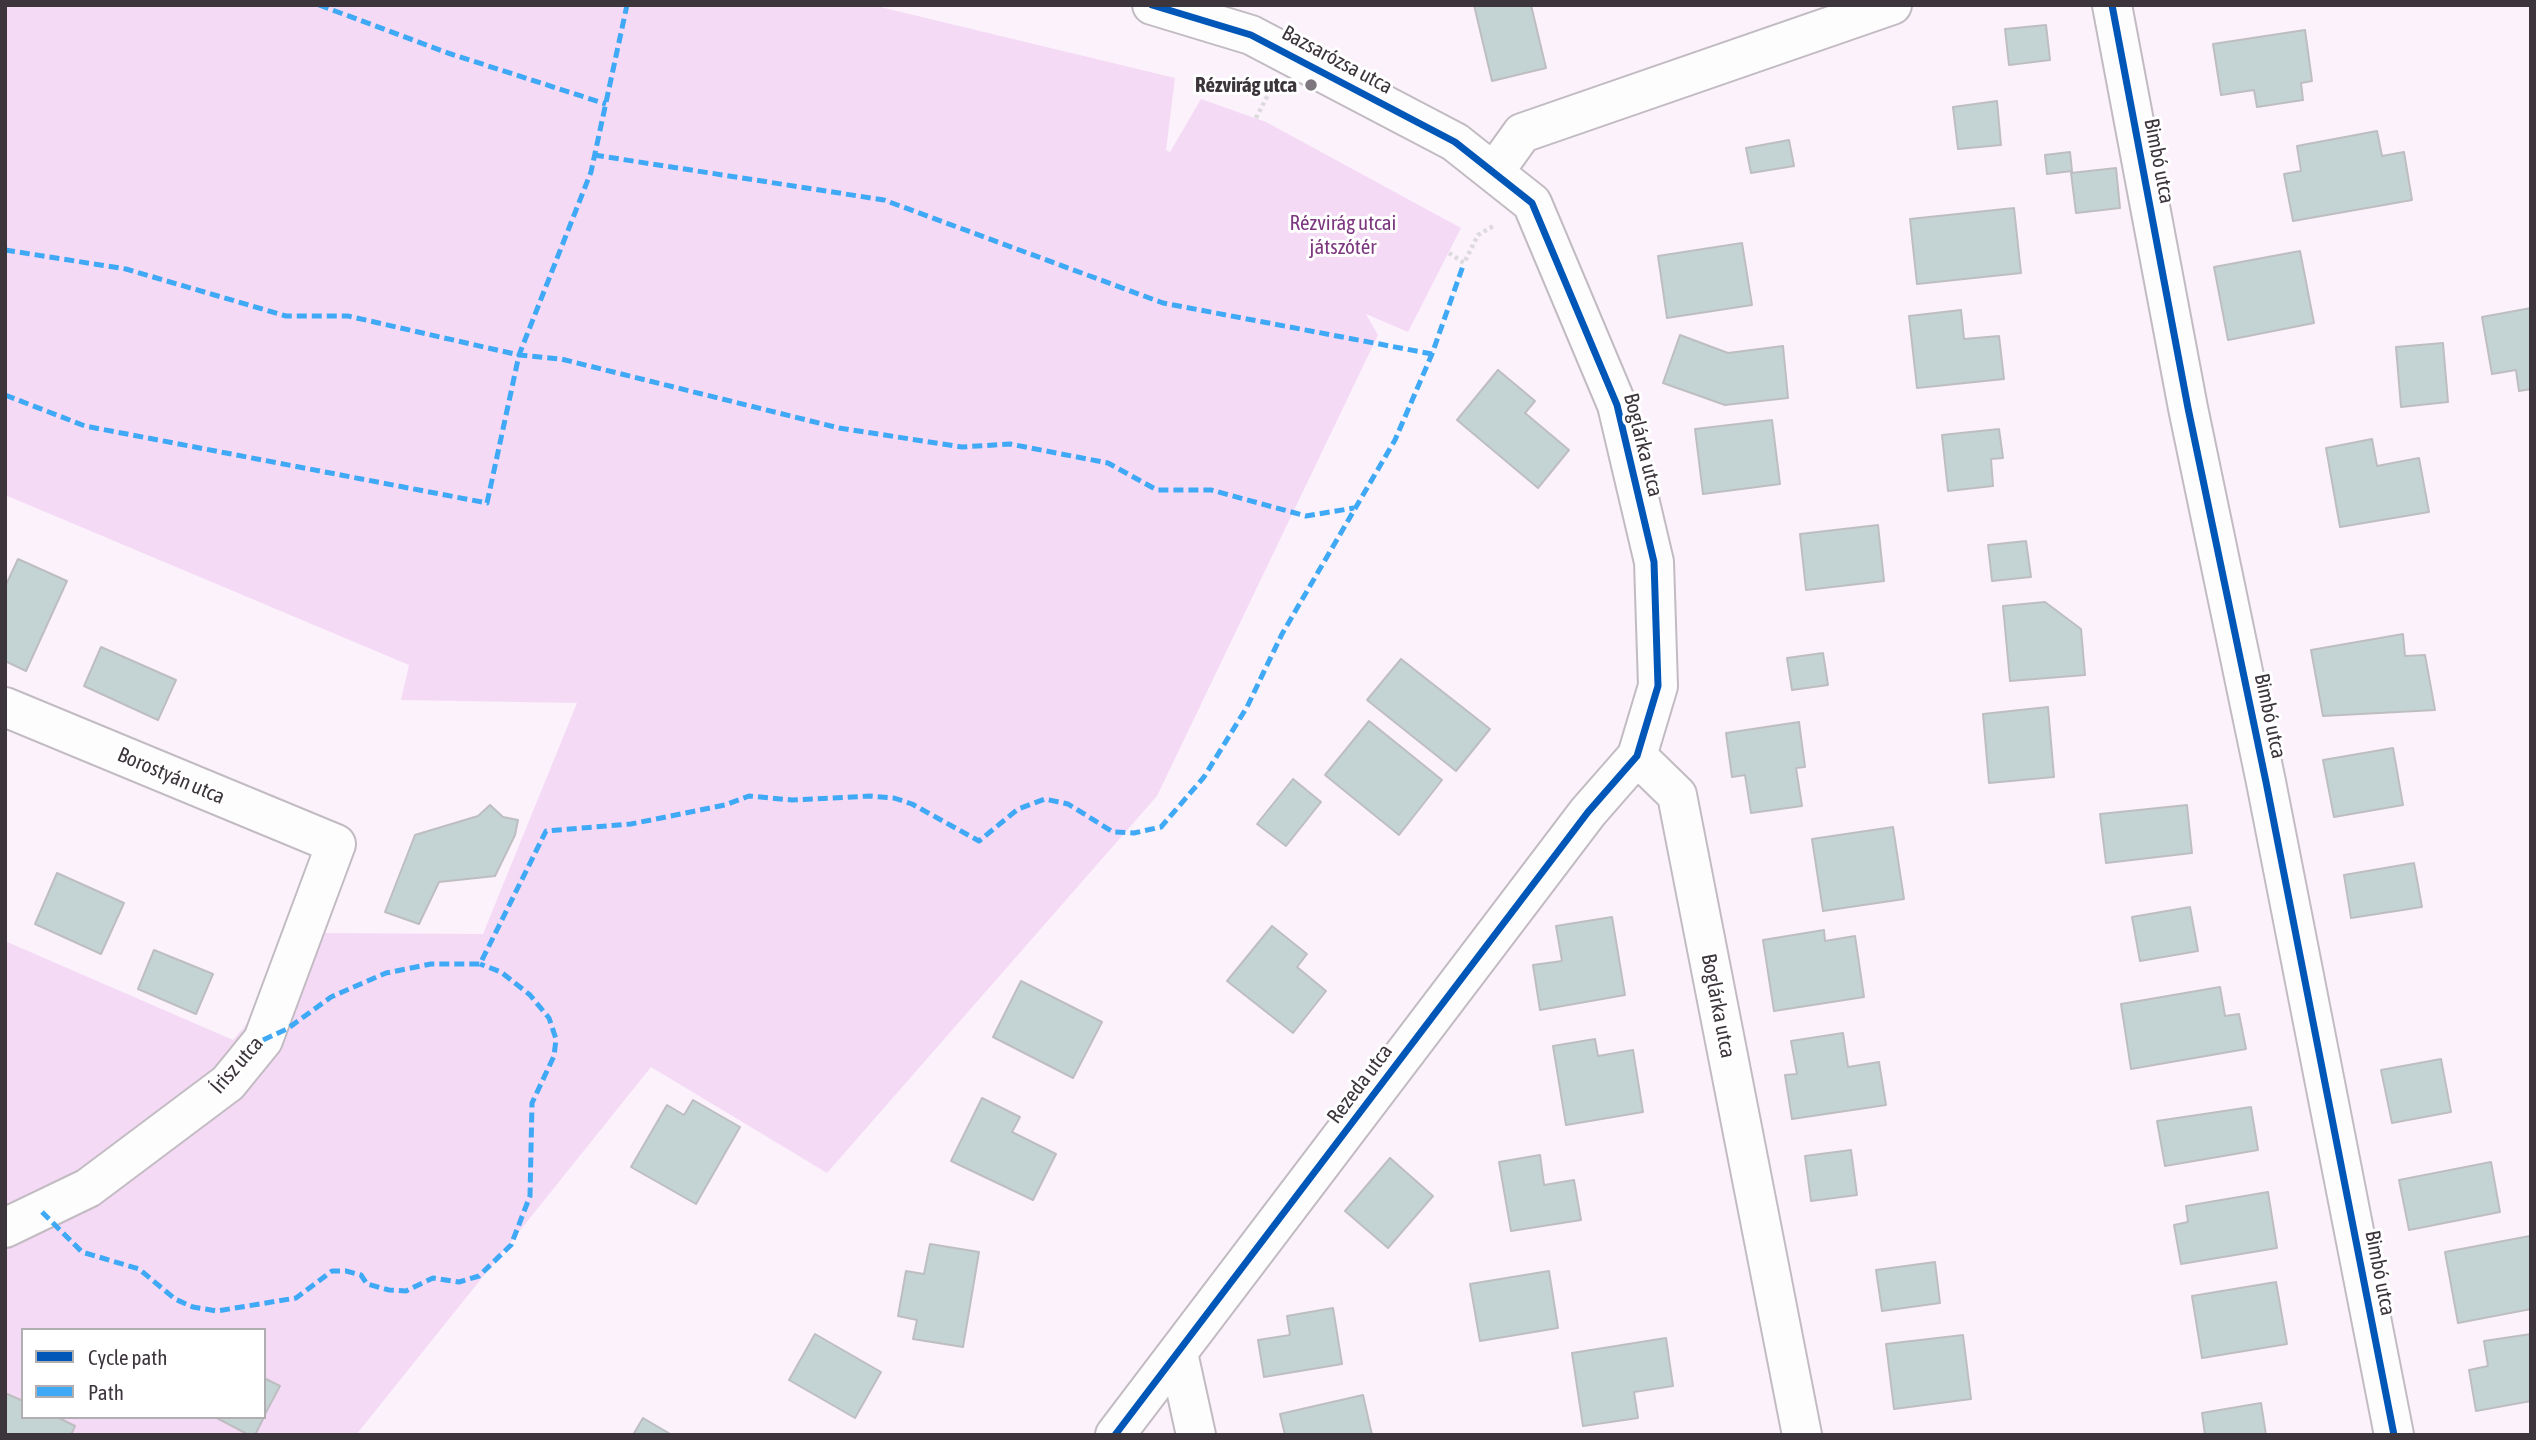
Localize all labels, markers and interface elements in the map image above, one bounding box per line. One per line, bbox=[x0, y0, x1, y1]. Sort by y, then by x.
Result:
street label: Bazsarózsa utca bbox=[1277, 20, 1397, 100]
place label: Rézvirág utca bbox=[1195, 72, 1297, 98]
marker: Rézvirág utca bbox=[1303, 77, 1319, 93]
street label: Bimbó utca bbox=[2138, 116, 2180, 206]
park label: Rézvirág utcai játszótér bbox=[1290, 210, 1396, 260]
street label: Boglárka utca bbox=[1618, 391, 1668, 499]
street label: Bimbó utca bbox=[2249, 671, 2291, 761]
street label: Borostyán utca bbox=[114, 742, 228, 810]
street label: Boglárka utca bbox=[1696, 952, 1740, 1060]
street label: Írisz utca bbox=[205, 1031, 269, 1099]
street label: Rezeda utca bbox=[1322, 1039, 1398, 1129]
street label: Bimbó utca bbox=[2359, 1228, 2401, 1318]
legend bbox=[21, 1328, 266, 1419]
text: Cycle path bbox=[88, 1345, 167, 1369]
text: Path bbox=[88, 1380, 124, 1404]

